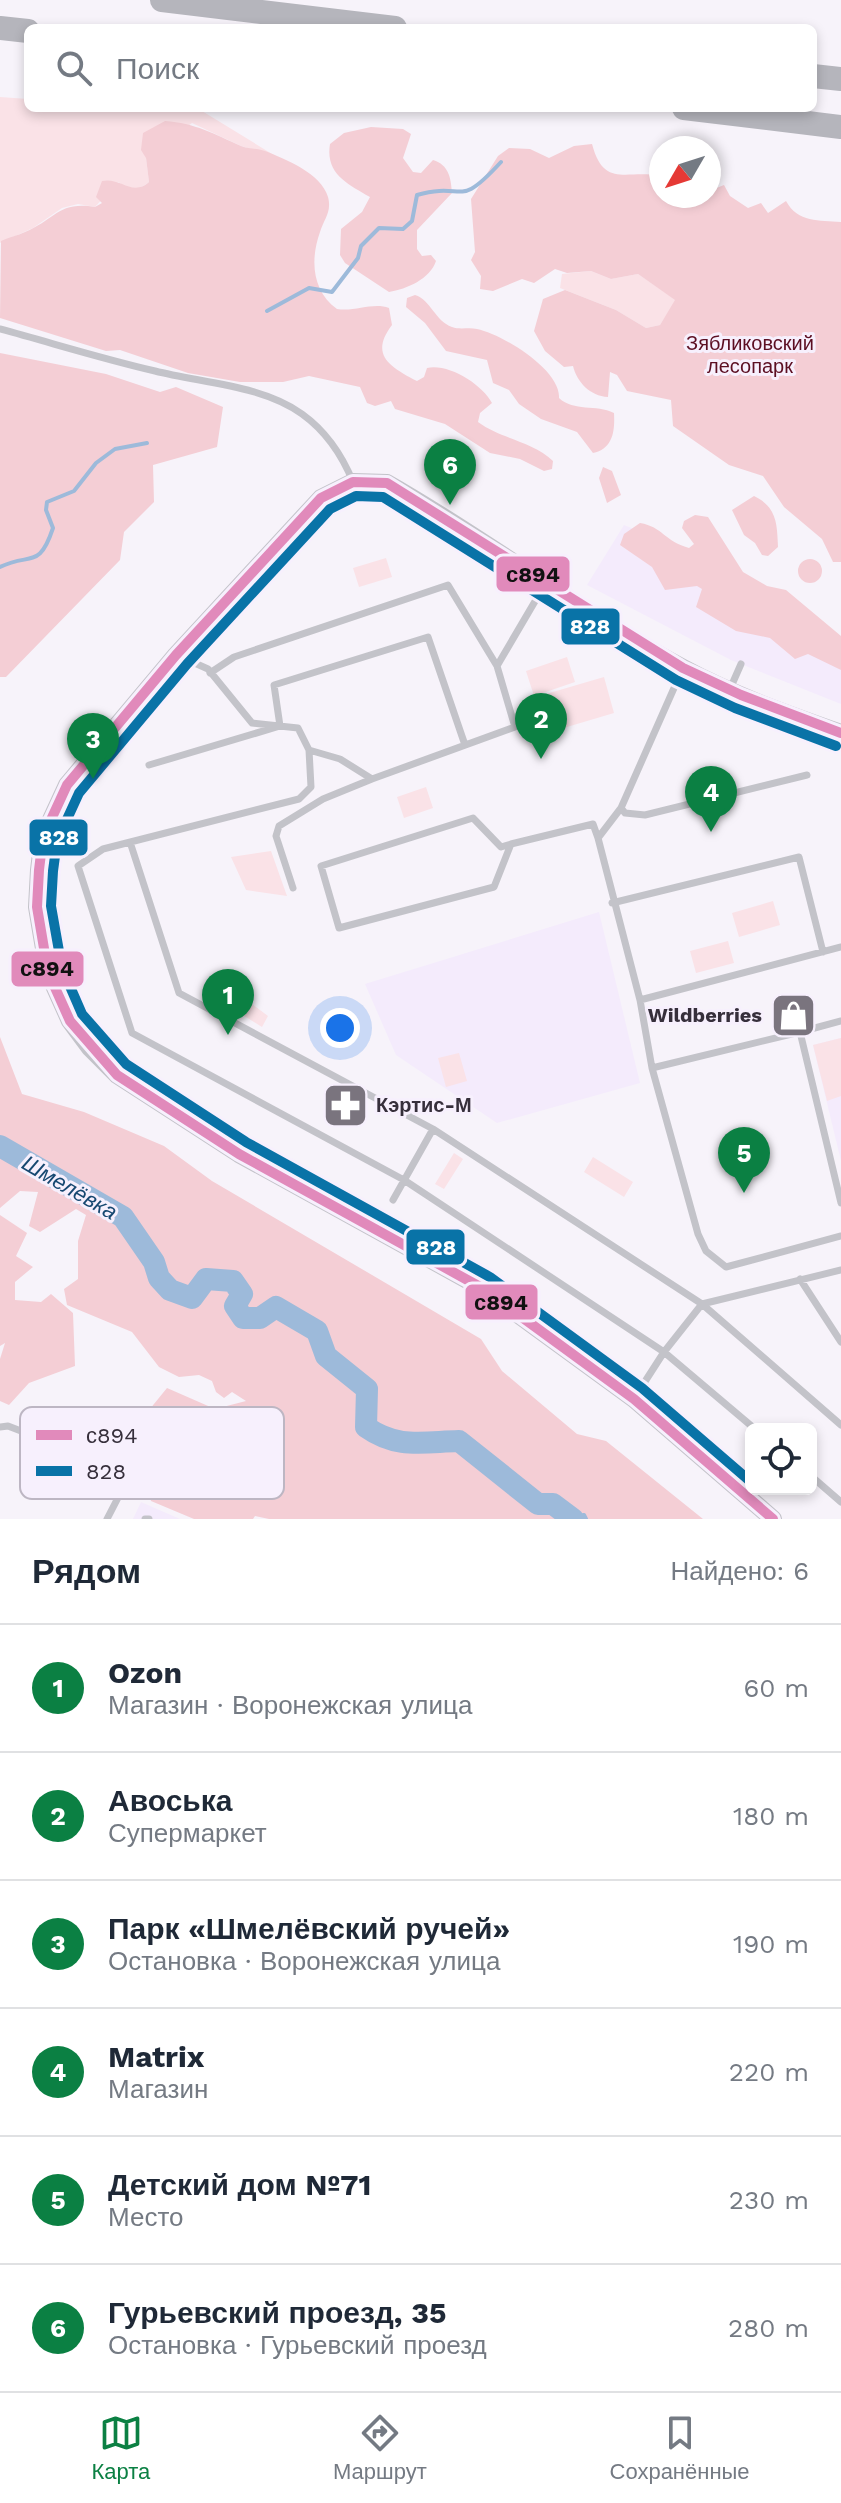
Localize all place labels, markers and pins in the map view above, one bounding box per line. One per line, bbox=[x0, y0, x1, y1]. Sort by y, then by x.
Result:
pin: 6 bbox=[424, 439, 476, 505]
pin: 2 bbox=[515, 693, 567, 759]
pin: 3 bbox=[67, 713, 119, 779]
pin: 4 bbox=[685, 766, 737, 832]
pin: 1 bbox=[202, 969, 254, 1035]
shop icon: Wildberries bbox=[769, 991, 817, 1039]
place label: Wildberries bbox=[648, 1003, 762, 1027]
pharmacy icon: Кэртис-М bbox=[321, 1081, 369, 1129]
place label: Кэртис-М bbox=[376, 1093, 472, 1117]
pin: 5 bbox=[718, 1127, 770, 1193]

